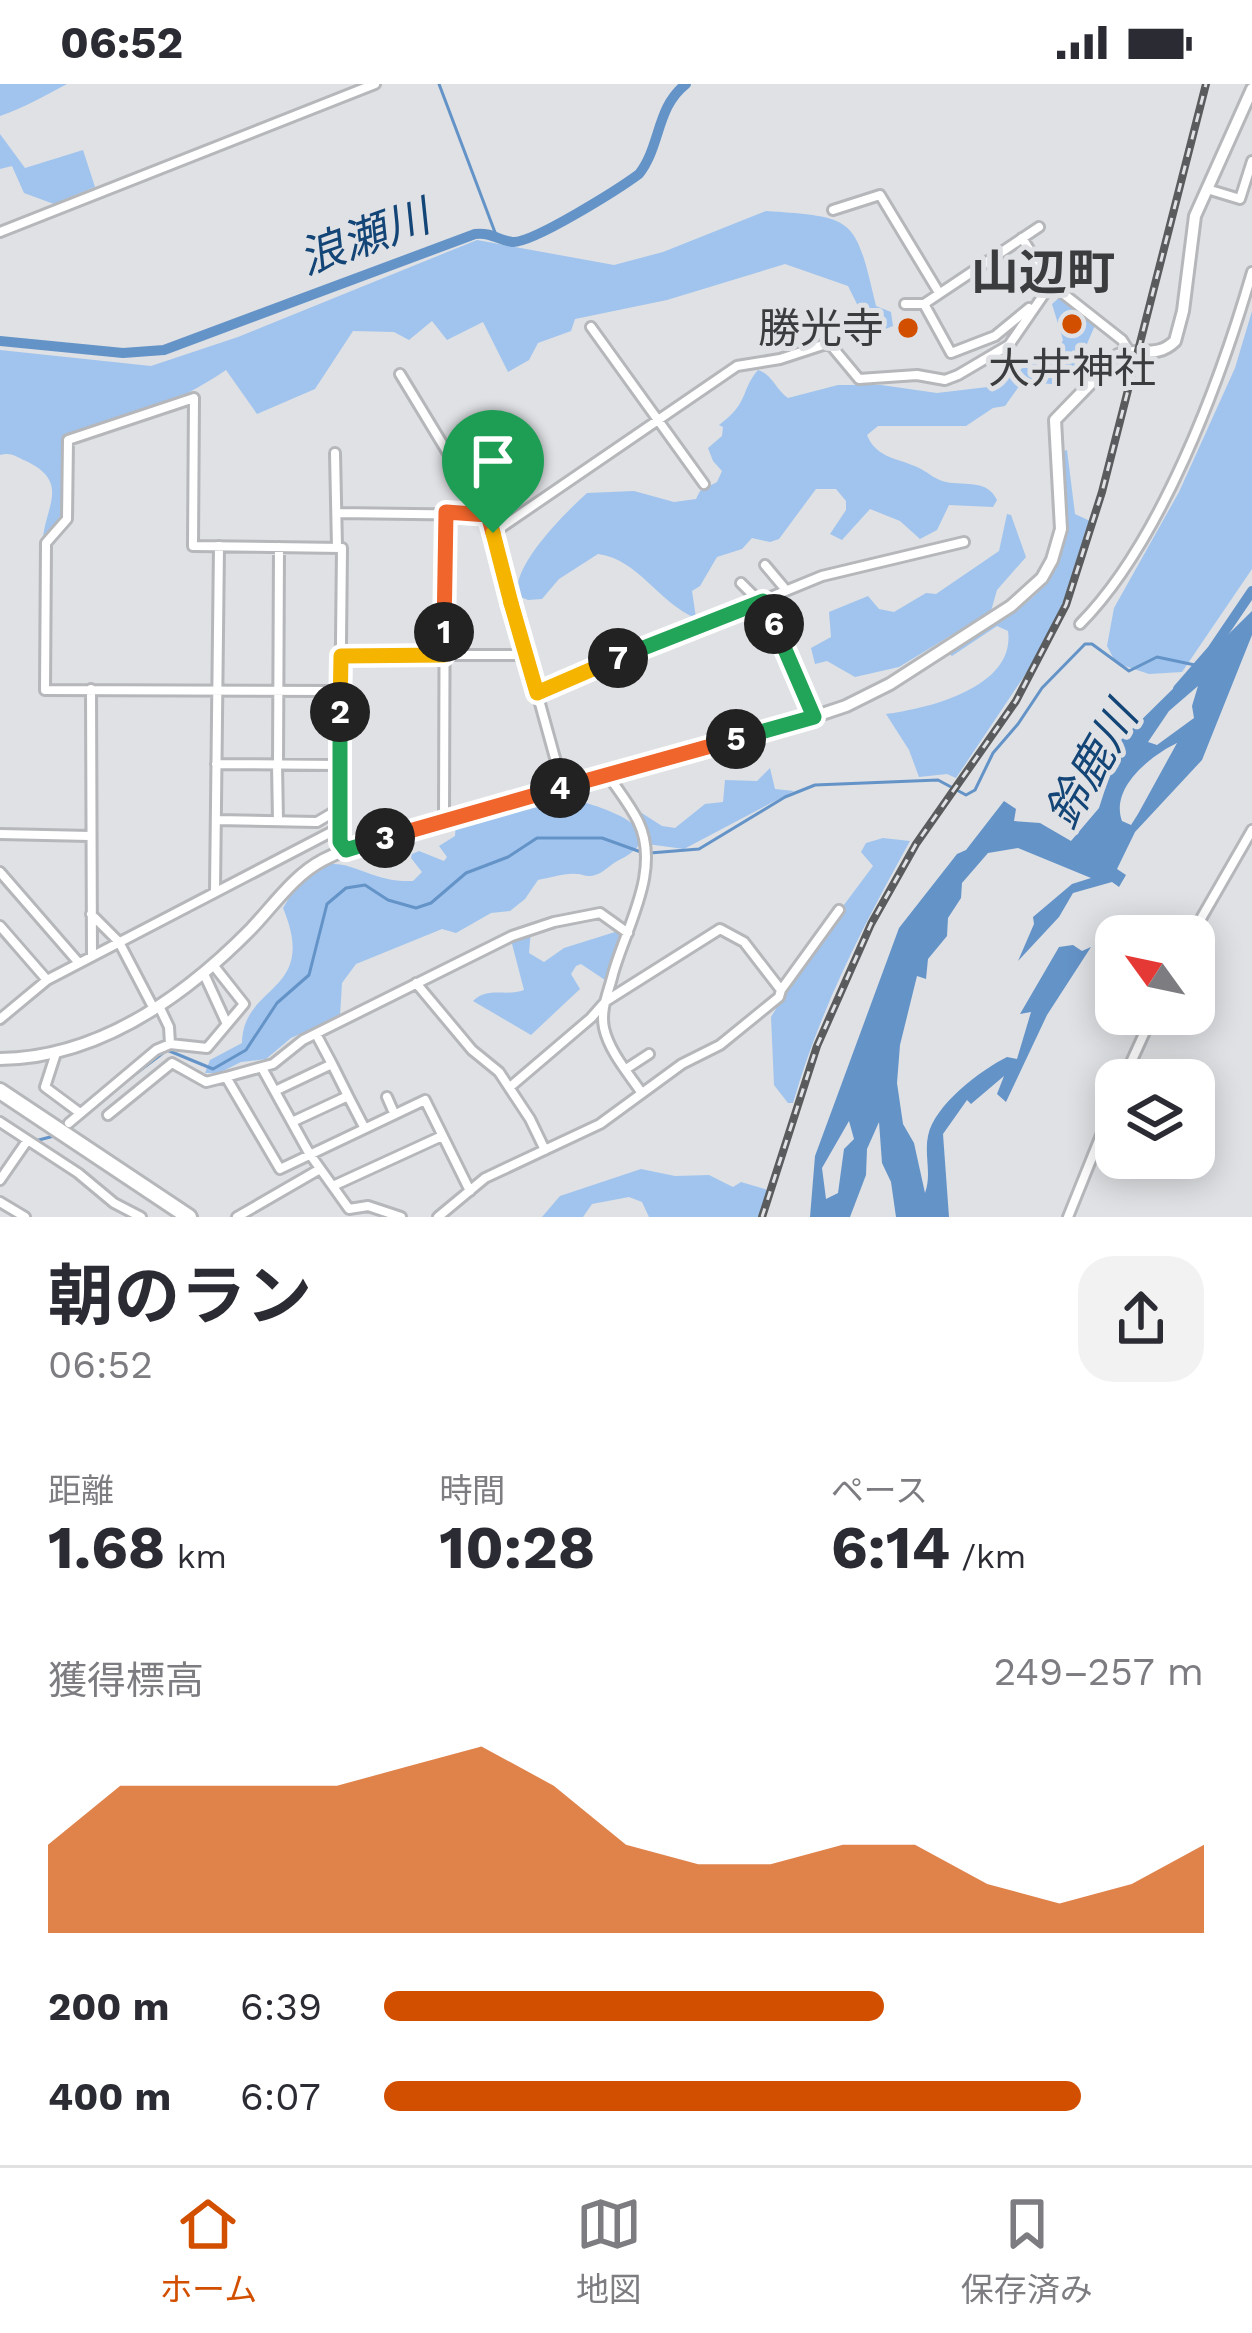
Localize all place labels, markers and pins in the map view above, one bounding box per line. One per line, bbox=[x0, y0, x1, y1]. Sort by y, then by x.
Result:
place label: 勝光寺 bbox=[758, 304, 884, 353]
marker: 大井神社 bbox=[1059, 311, 1085, 337]
marker: 勝光寺 bbox=[895, 315, 921, 341]
place label: 大井神社 bbox=[988, 344, 1156, 393]
pin bbox=[442, 410, 544, 533]
pin: 6 bbox=[744, 594, 804, 654]
pin: 1 bbox=[414, 602, 474, 662]
pin: 7 bbox=[588, 628, 648, 688]
pin: 2 bbox=[310, 682, 370, 742]
pin: 5 bbox=[706, 709, 766, 769]
pin: 4 bbox=[530, 758, 590, 818]
pin: 3 bbox=[355, 808, 415, 868]

